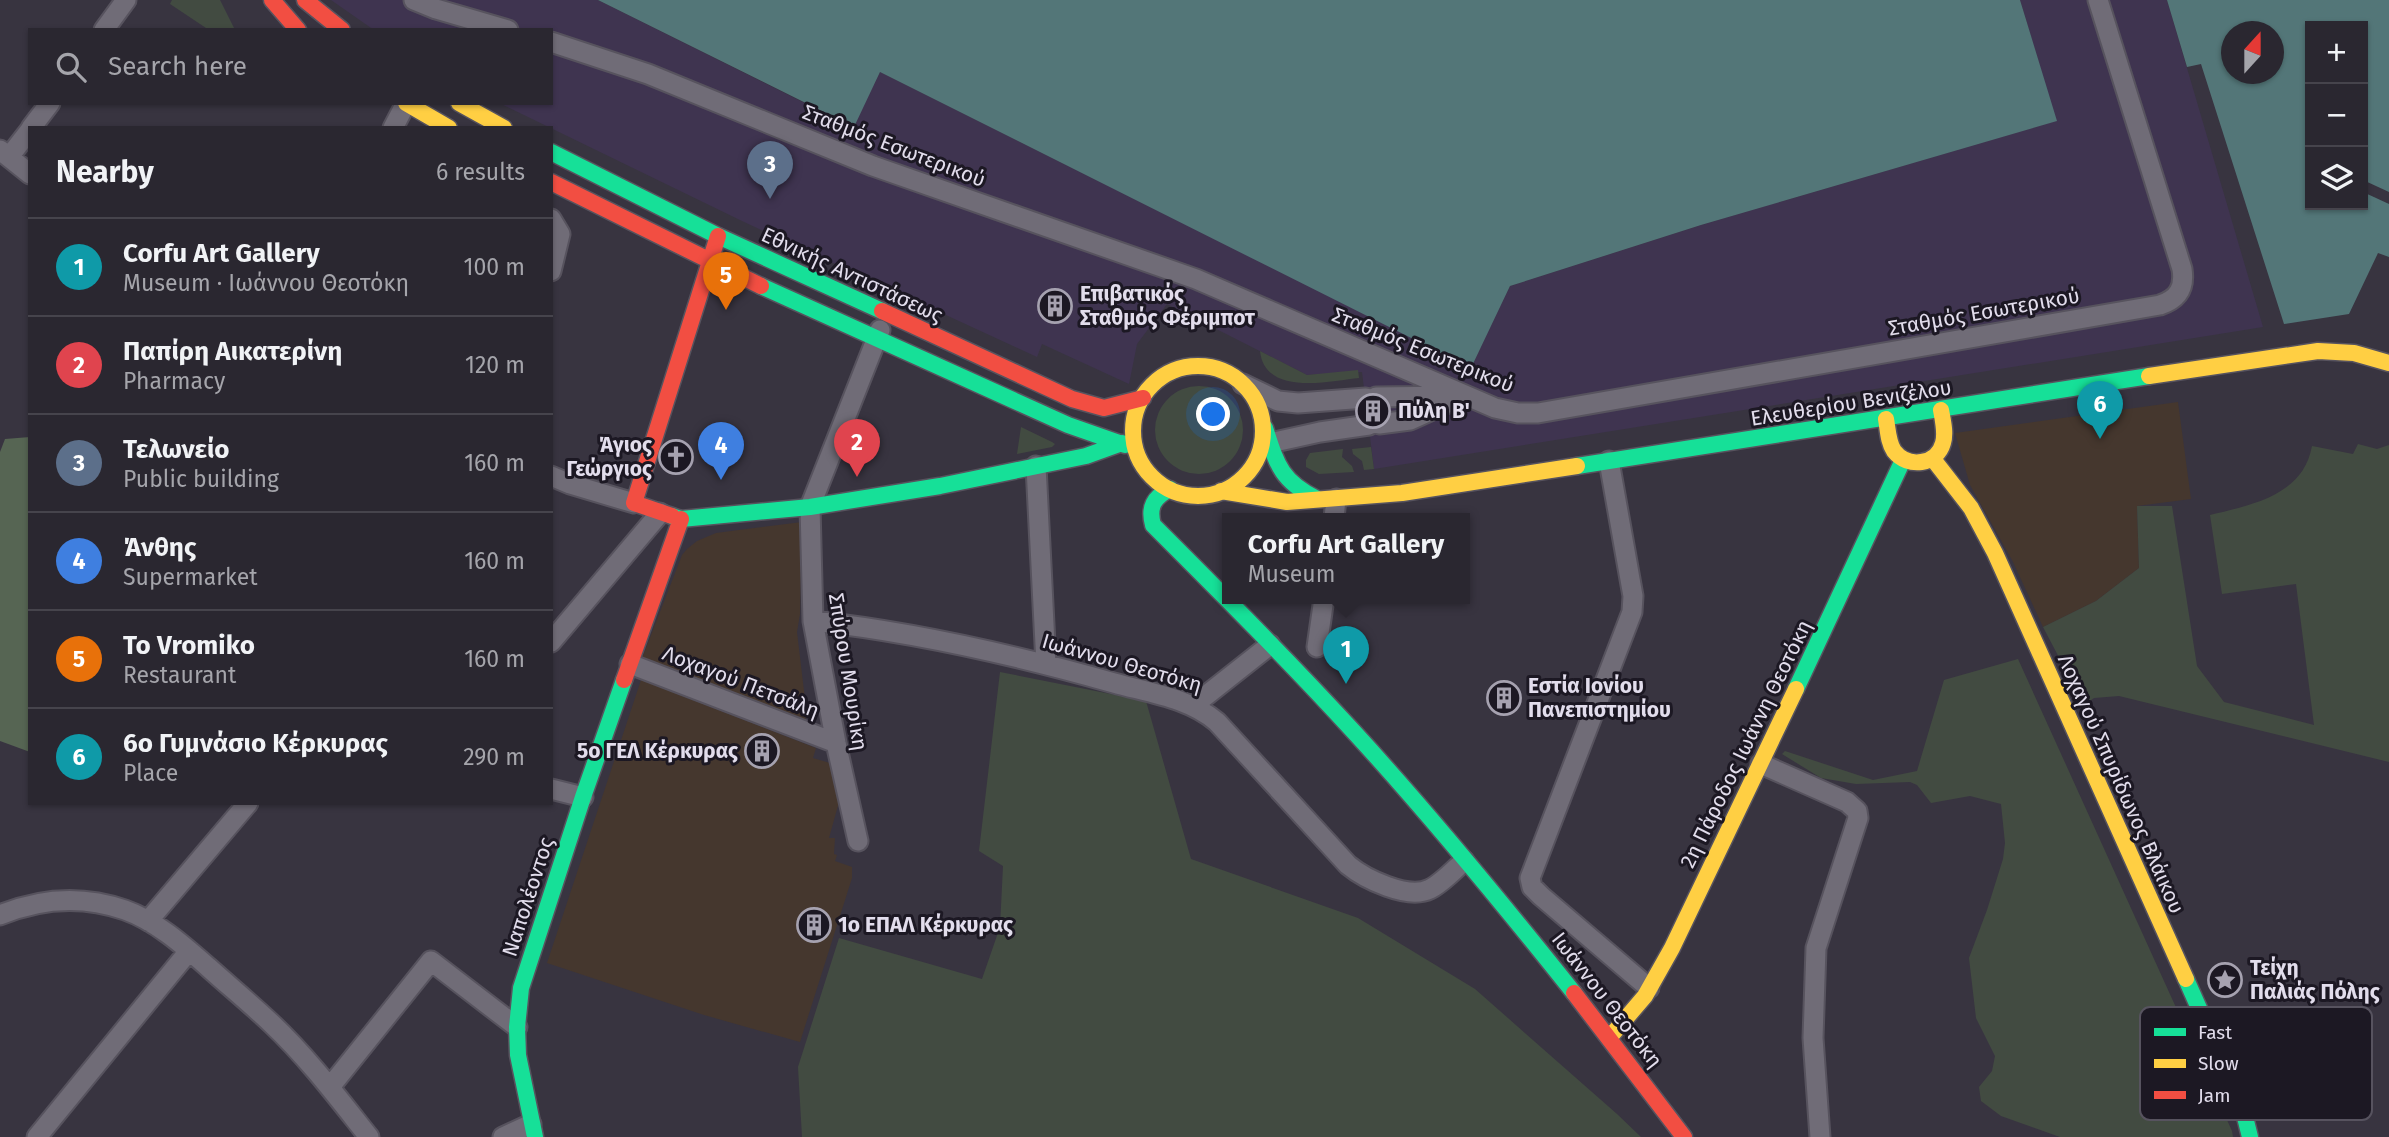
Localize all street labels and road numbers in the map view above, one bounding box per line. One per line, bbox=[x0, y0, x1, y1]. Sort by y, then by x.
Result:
street label: Σταθμός Εσωτερικού bbox=[799, 99, 989, 193]
street label: Εθνικής Αντιστάσεως bbox=[757, 222, 947, 329]
street label: Σταθμός Εσωτερικού bbox=[1886, 282, 2082, 342]
street label: Σταθμός Εσωτερικού bbox=[1328, 302, 1518, 398]
street label: Ελευθερίου Βενιζέλου bbox=[1749, 374, 1953, 432]
street label: Σπύρου Μουρίκη bbox=[823, 591, 873, 753]
street label: 2η Πάροδος Ιωάννη Θεοτόκη bbox=[1675, 616, 1817, 872]
street label: Ιωάννου Θεοτόκη bbox=[1039, 628, 1205, 698]
street label: Λοχαγού Πετσάλη bbox=[659, 640, 823, 724]
street label: Λοχαγού Σπυρίδωνος Βλάικου bbox=[2052, 650, 2190, 918]
street label: Ναπολέοντος bbox=[496, 834, 560, 960]
street label: Ιωάννου Θεοτόκη bbox=[1546, 927, 1668, 1073]

